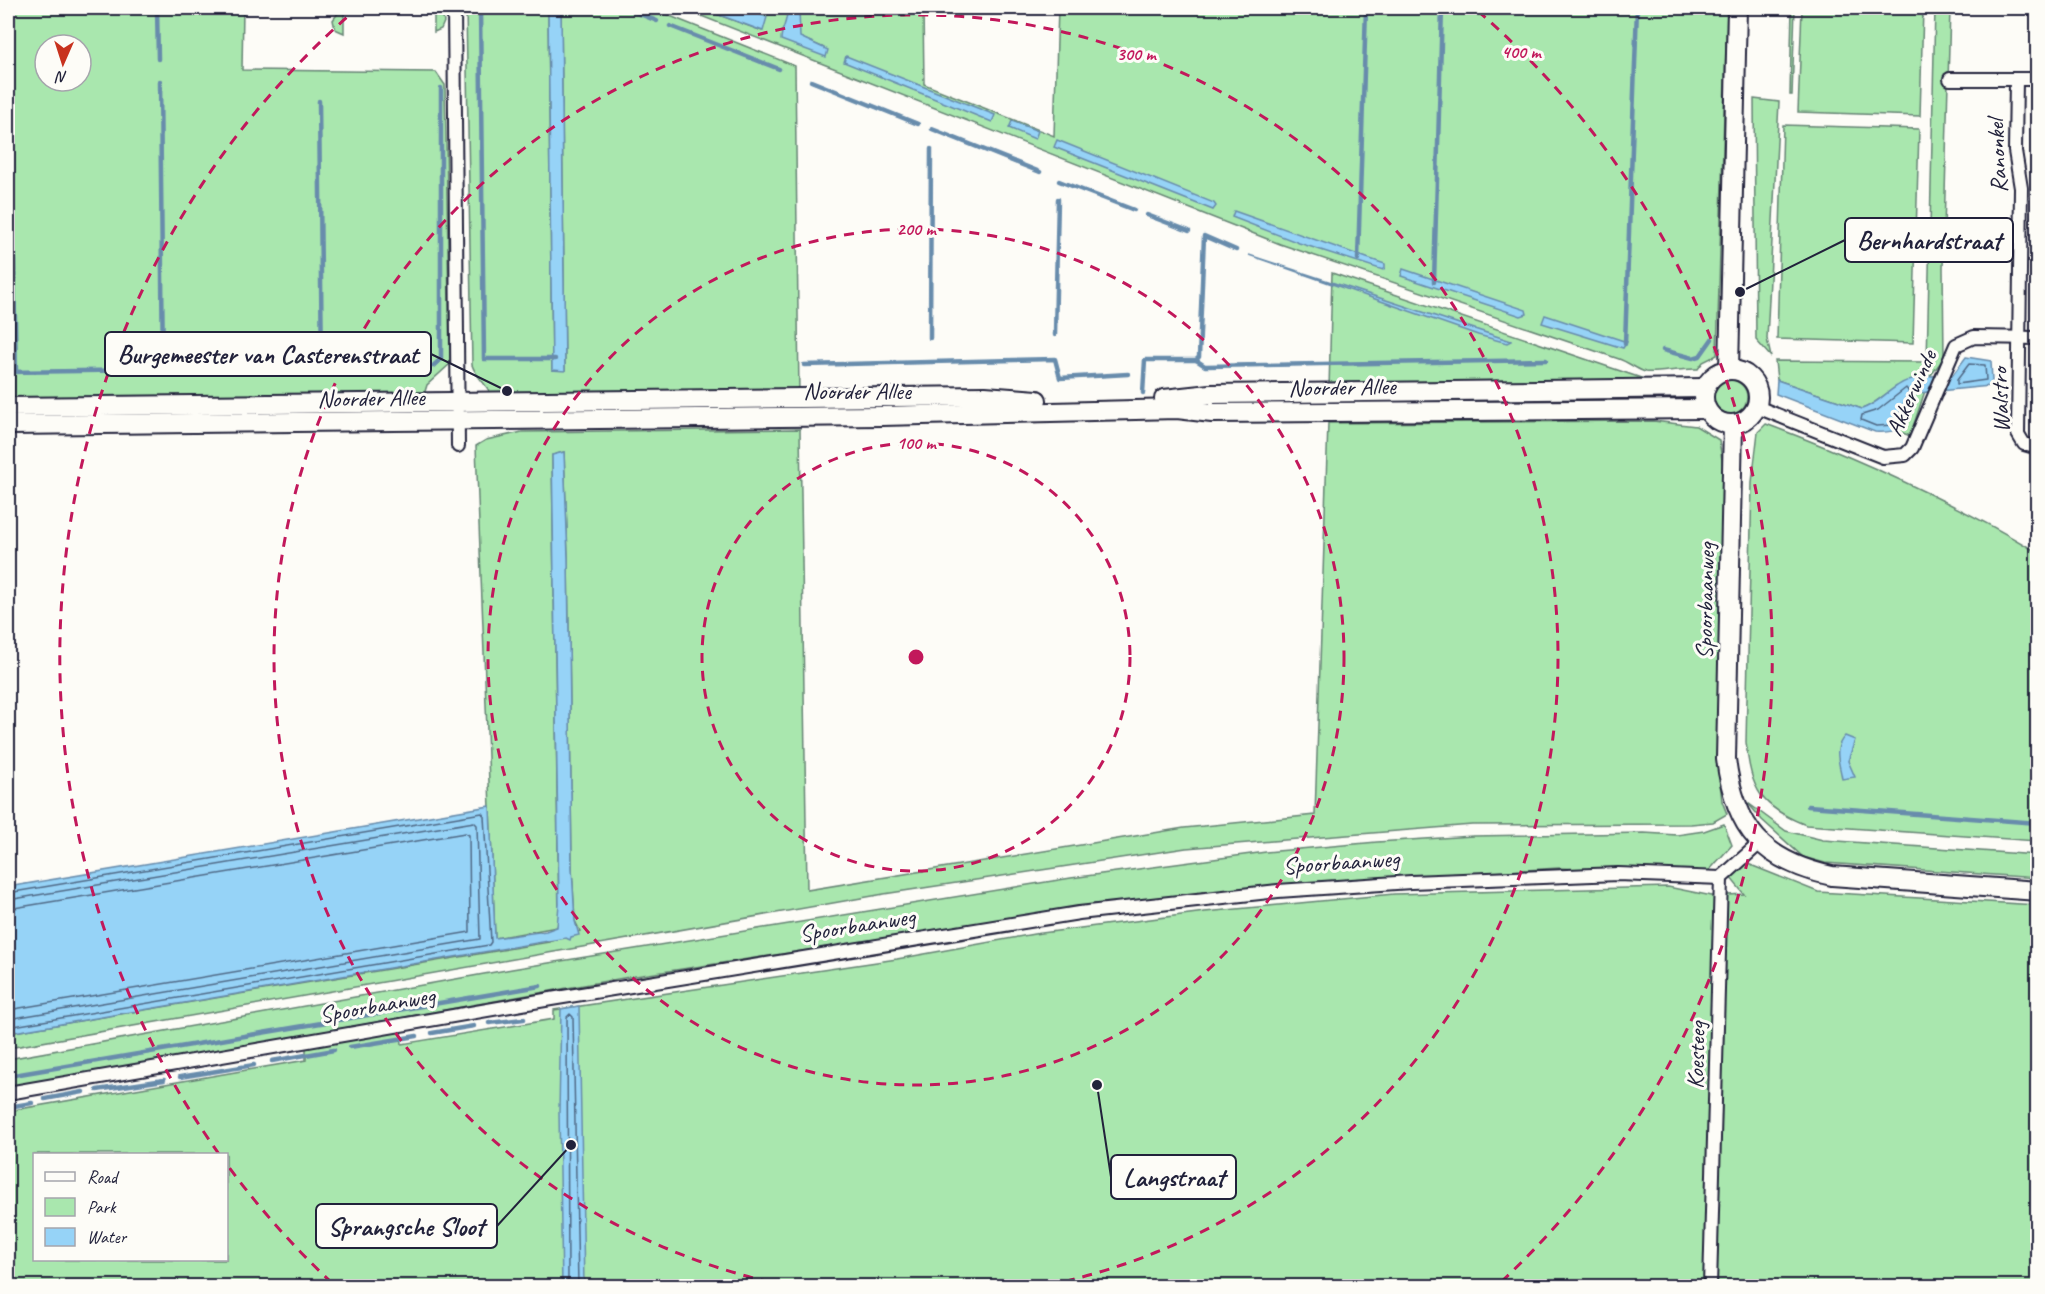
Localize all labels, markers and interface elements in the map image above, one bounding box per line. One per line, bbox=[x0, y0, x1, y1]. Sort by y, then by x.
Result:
north arrow bbox=[33, 33, 93, 93]
text: 400 m bbox=[1502, 41, 1542, 63]
text: 300 m bbox=[1117, 43, 1157, 65]
text: N bbox=[54, 67, 68, 87]
street label: Ranonkel bbox=[1980, 114, 2014, 194]
text: 200 m bbox=[897, 218, 937, 240]
callout: Bernhardstraat bbox=[1845, 218, 2013, 262]
text: Bernhardstraat bbox=[1857, 224, 2006, 257]
callout: Burgemeester van Casterenstraat bbox=[105, 332, 431, 376]
text: Burgemeester van Casterenstraat bbox=[118, 338, 421, 371]
street label: Akkerwinde bbox=[1879, 343, 1944, 441]
street label: Walstro bbox=[1984, 364, 2016, 433]
street label: Noorder Allee bbox=[1288, 371, 1398, 403]
street label: Noorder Allee bbox=[803, 376, 913, 406]
street label: Noorder Allee bbox=[317, 382, 427, 414]
text: 100 m bbox=[897, 432, 937, 454]
street label: Spoorbaanweg bbox=[1689, 541, 1721, 660]
centre of rings bbox=[906, 647, 926, 667]
street label: Spoorbaanweg bbox=[1282, 843, 1402, 881]
street label: Spoorbaanweg bbox=[797, 901, 918, 949]
street label: Spoorbaanweg bbox=[317, 980, 438, 1030]
street label: Koesteeg bbox=[1680, 1019, 1712, 1089]
legend bbox=[33, 1153, 228, 1261]
callout: Langstraat bbox=[1111, 1155, 1236, 1199]
text: Langstraat bbox=[1123, 1161, 1229, 1194]
text: Road bbox=[87, 1166, 120, 1188]
text: Park bbox=[87, 1196, 117, 1218]
callout: Sprangsche Sloot bbox=[316, 1204, 497, 1248]
text: Sprangsche Sloot bbox=[328, 1210, 489, 1243]
text: Water bbox=[87, 1226, 128, 1248]

